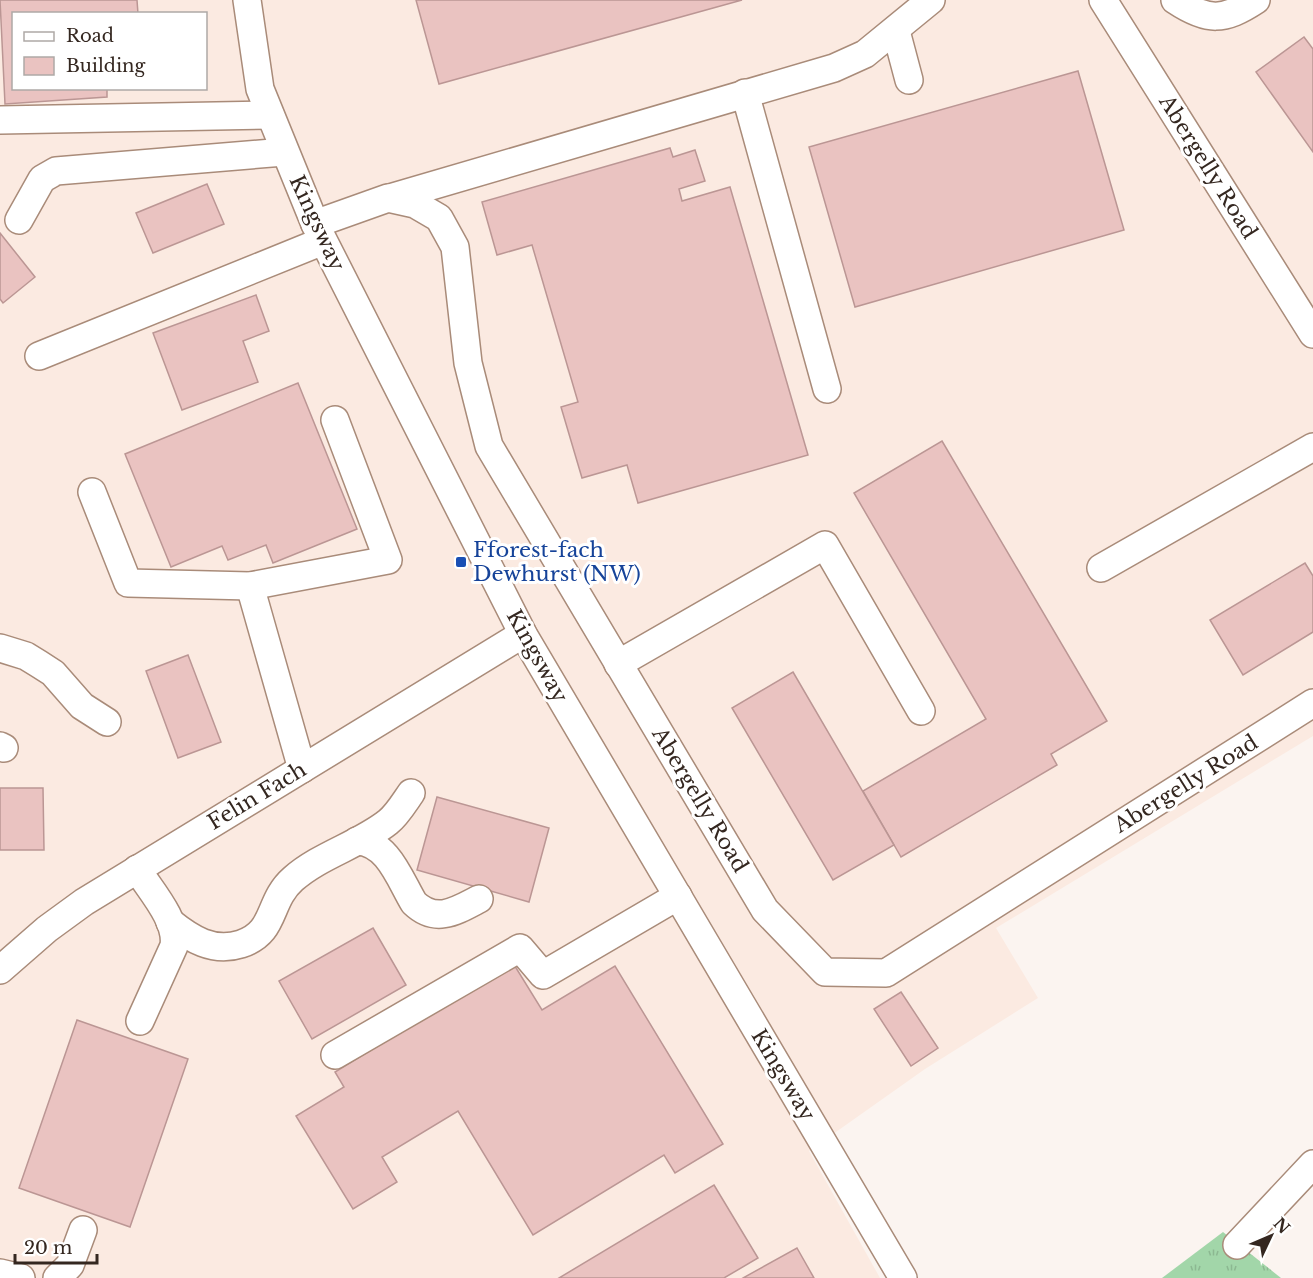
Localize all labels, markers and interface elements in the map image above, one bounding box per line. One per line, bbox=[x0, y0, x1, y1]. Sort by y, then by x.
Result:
legend bbox=[12, 12, 207, 90]
text: Road bbox=[66, 25, 114, 47]
text: Building bbox=[66, 55, 145, 77]
street label: Abergelly Road bbox=[1153, 89, 1263, 244]
street label: Kingsway bbox=[284, 171, 351, 275]
place label: Fforest-fach Dewhurst (NW) bbox=[473, 537, 641, 587]
marker: Fforest-fach Dewhurst (NW) bbox=[454, 555, 468, 569]
street label: Kingsway bbox=[501, 605, 573, 708]
street label: Abergelly Road bbox=[646, 722, 754, 877]
street label: Abergelly Road bbox=[1108, 729, 1263, 839]
street label: Felin Fach bbox=[203, 756, 311, 836]
street label: Kingsway bbox=[746, 1024, 821, 1126]
north arrow bbox=[1241, 1206, 1301, 1266]
text: N bbox=[1269, 1213, 1294, 1238]
scale bar bbox=[15, 1227, 98, 1265]
text: 20 m bbox=[24, 1237, 72, 1259]

